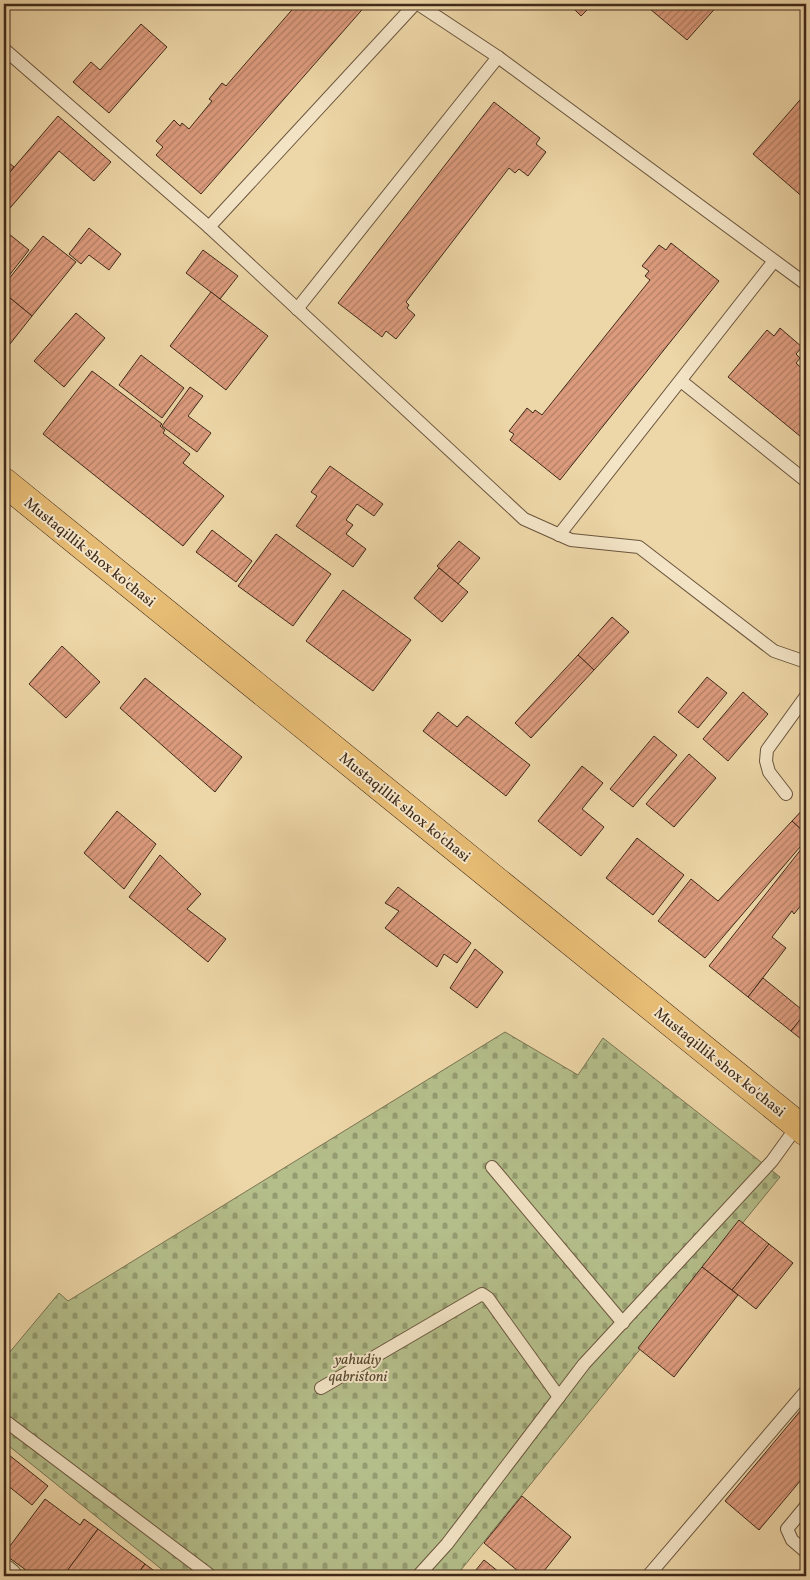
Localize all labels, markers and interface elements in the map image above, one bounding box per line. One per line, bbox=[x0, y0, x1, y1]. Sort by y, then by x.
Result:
street label: Mustaqillik shox ko'chasi bbox=[19, 493, 159, 613]
street label: Mustaqillik shox ko'chasi bbox=[334, 748, 474, 868]
street label: Mustaqillik shox ko'chasi bbox=[649, 1003, 789, 1123]
park label: yahudiy qabristoni bbox=[329, 1350, 388, 1388]

